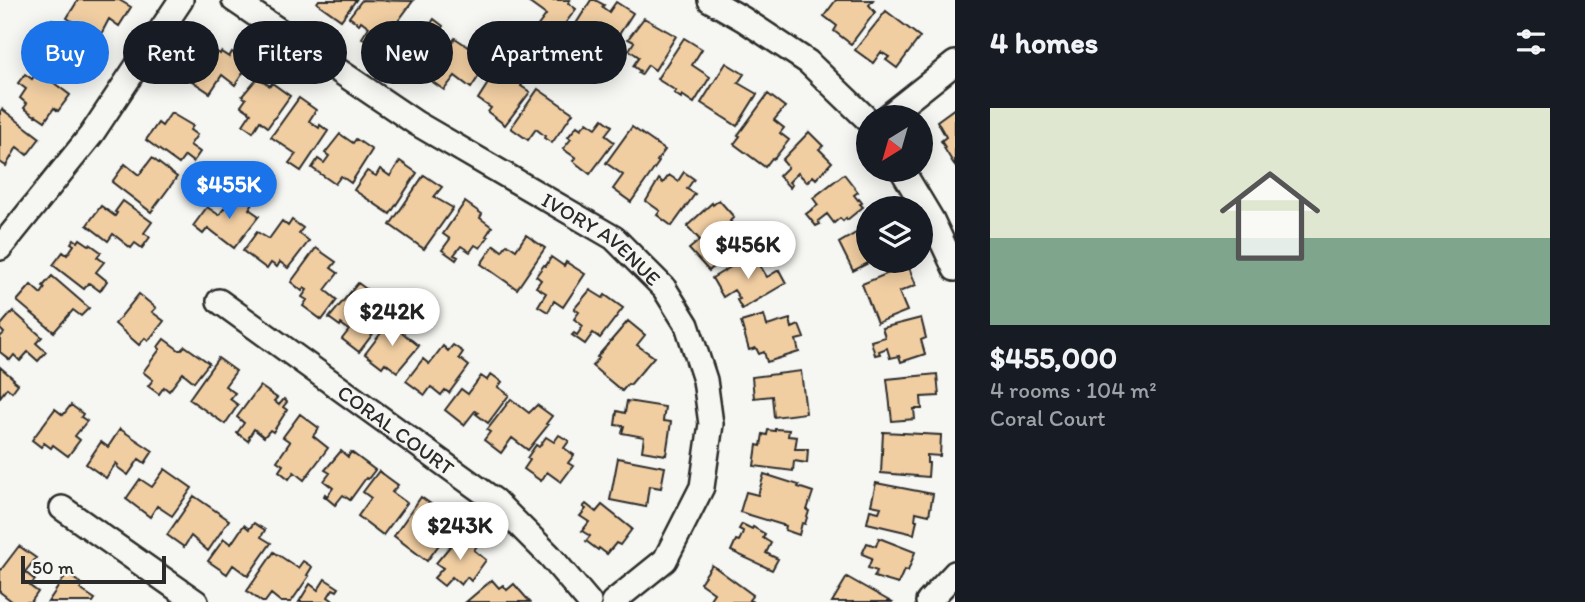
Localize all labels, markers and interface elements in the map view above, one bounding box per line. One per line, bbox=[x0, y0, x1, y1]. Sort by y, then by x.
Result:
chip: Buy bbox=[21, 21, 109, 84]
chip: Rent bbox=[123, 21, 219, 84]
chip: Filters bbox=[233, 21, 347, 84]
chip: New bbox=[361, 21, 453, 84]
chip: Apartment bbox=[467, 21, 627, 84]
icon: filters bbox=[1512, 23, 1550, 61]
text: 4 homes bbox=[990, 24, 1098, 61]
north arrow bbox=[856, 105, 933, 182]
map controls bbox=[856, 105, 933, 273]
icon: home bbox=[1207, 153, 1333, 279]
pin: $455K bbox=[180, 162, 278, 221]
text: $455K bbox=[197, 170, 261, 198]
street label: IVORY AVENUE bbox=[538, 187, 666, 290]
button: layers bbox=[856, 196, 933, 273]
pin: $456K bbox=[699, 222, 797, 281]
text: $456K bbox=[716, 230, 780, 258]
pin: $242K bbox=[343, 288, 441, 348]
text: $242K bbox=[360, 297, 424, 325]
text: $455,000 bbox=[990, 339, 1117, 376]
text: 4 rooms · 104 m² bbox=[990, 376, 1157, 404]
street label: CORAL COURT bbox=[333, 379, 460, 480]
text: Coral Court bbox=[990, 404, 1106, 432]
pin: $243K bbox=[411, 503, 509, 562]
text: $243K bbox=[428, 511, 492, 539]
scale bar bbox=[21, 553, 166, 585]
text: 50 m bbox=[32, 556, 74, 579]

